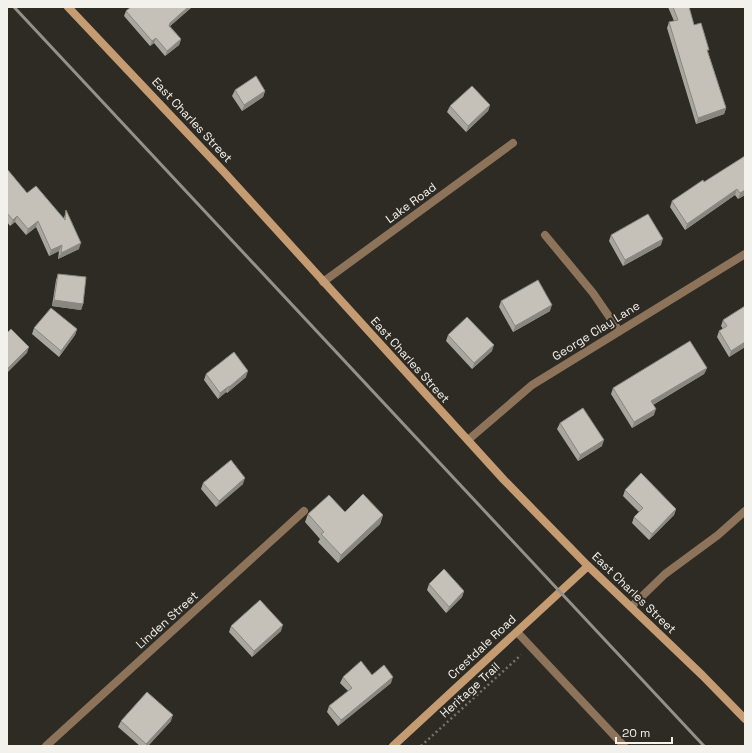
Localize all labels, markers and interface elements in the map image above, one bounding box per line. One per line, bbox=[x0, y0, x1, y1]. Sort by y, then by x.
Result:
street label: East Charles Street bbox=[148, 74, 236, 166]
street label: Lake Road bbox=[382, 179, 440, 227]
street label: George Clay Lane bbox=[549, 298, 643, 364]
street label: East Charles Street bbox=[367, 313, 453, 407]
street label: East Charles Street bbox=[589, 549, 679, 637]
street label: Linden Street bbox=[132, 588, 202, 652]
street label: Crestdale Road bbox=[444, 611, 520, 683]
street label: Heritage Trail bbox=[437, 659, 503, 721]
scale bar bbox=[616, 719, 672, 745]
text: 20 m bbox=[622, 725, 650, 741]

